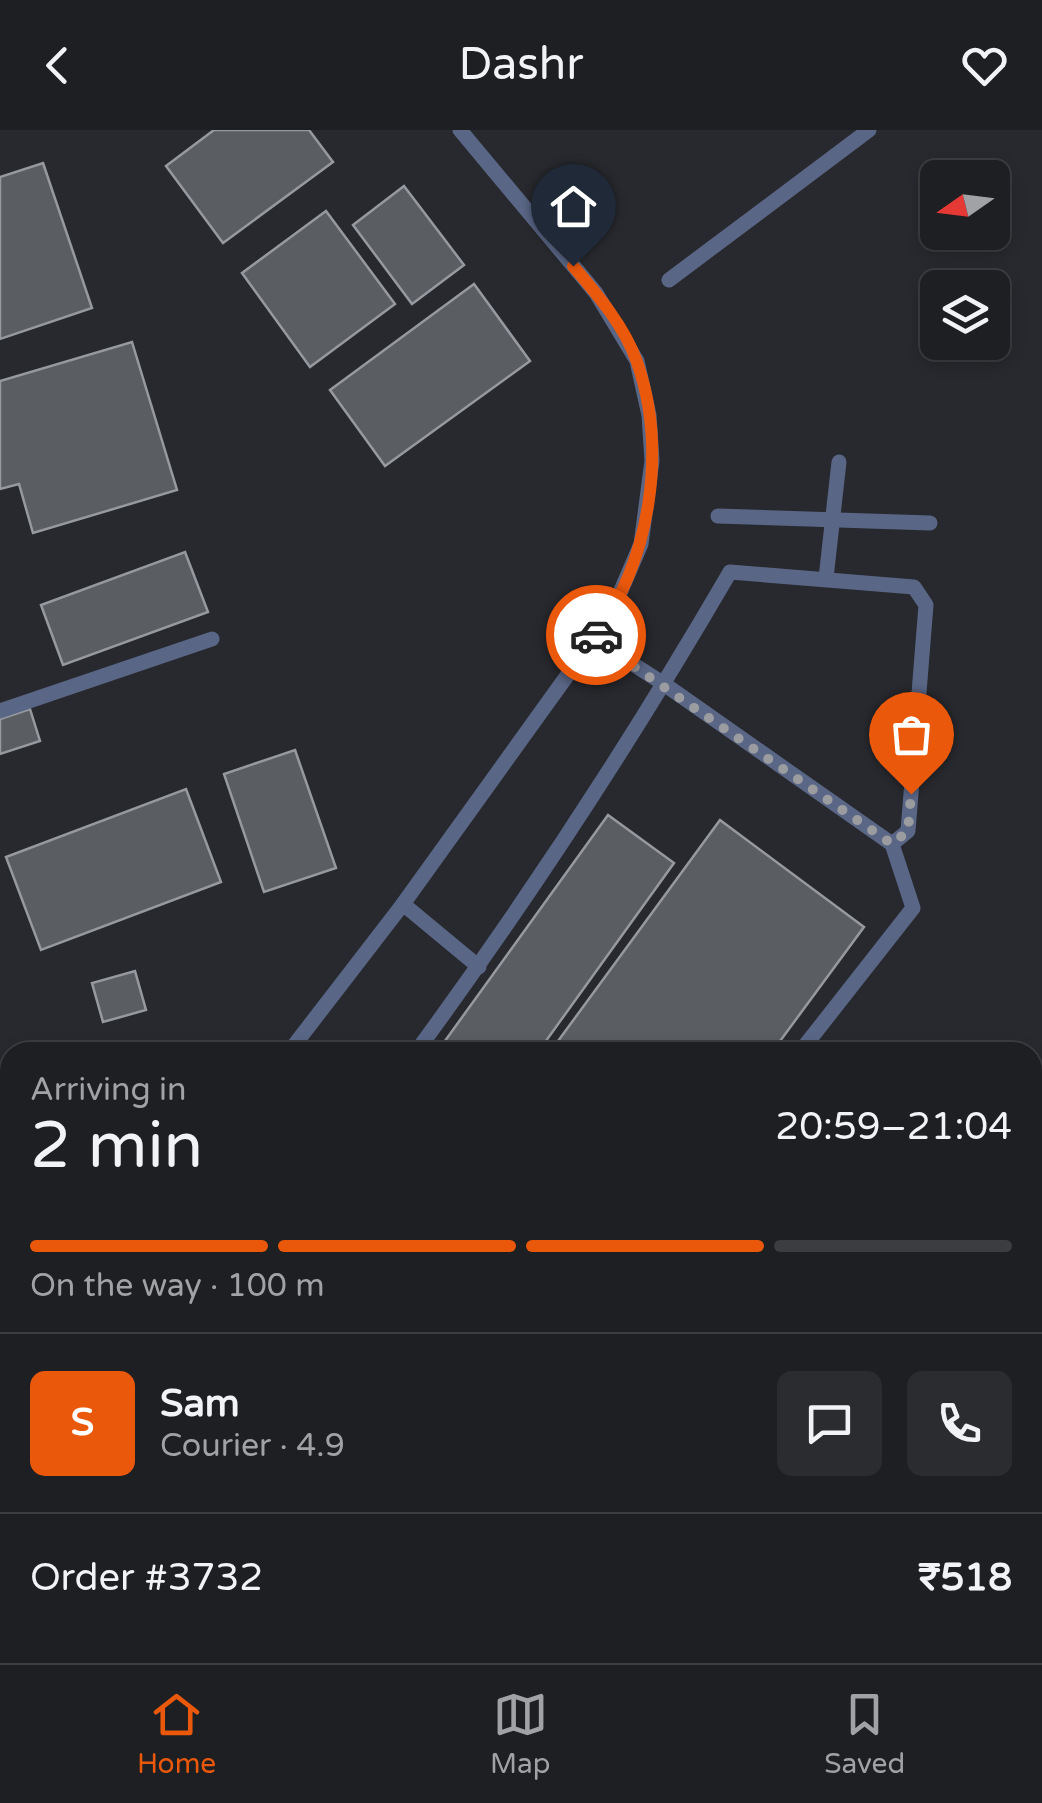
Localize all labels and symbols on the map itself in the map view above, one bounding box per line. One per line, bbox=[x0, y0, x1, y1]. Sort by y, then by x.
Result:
north arrow bbox=[920, 160, 1010, 250]
pin bbox=[531, 164, 616, 267]
courier bbox=[546, 585, 646, 685]
pin bbox=[869, 692, 954, 795]

